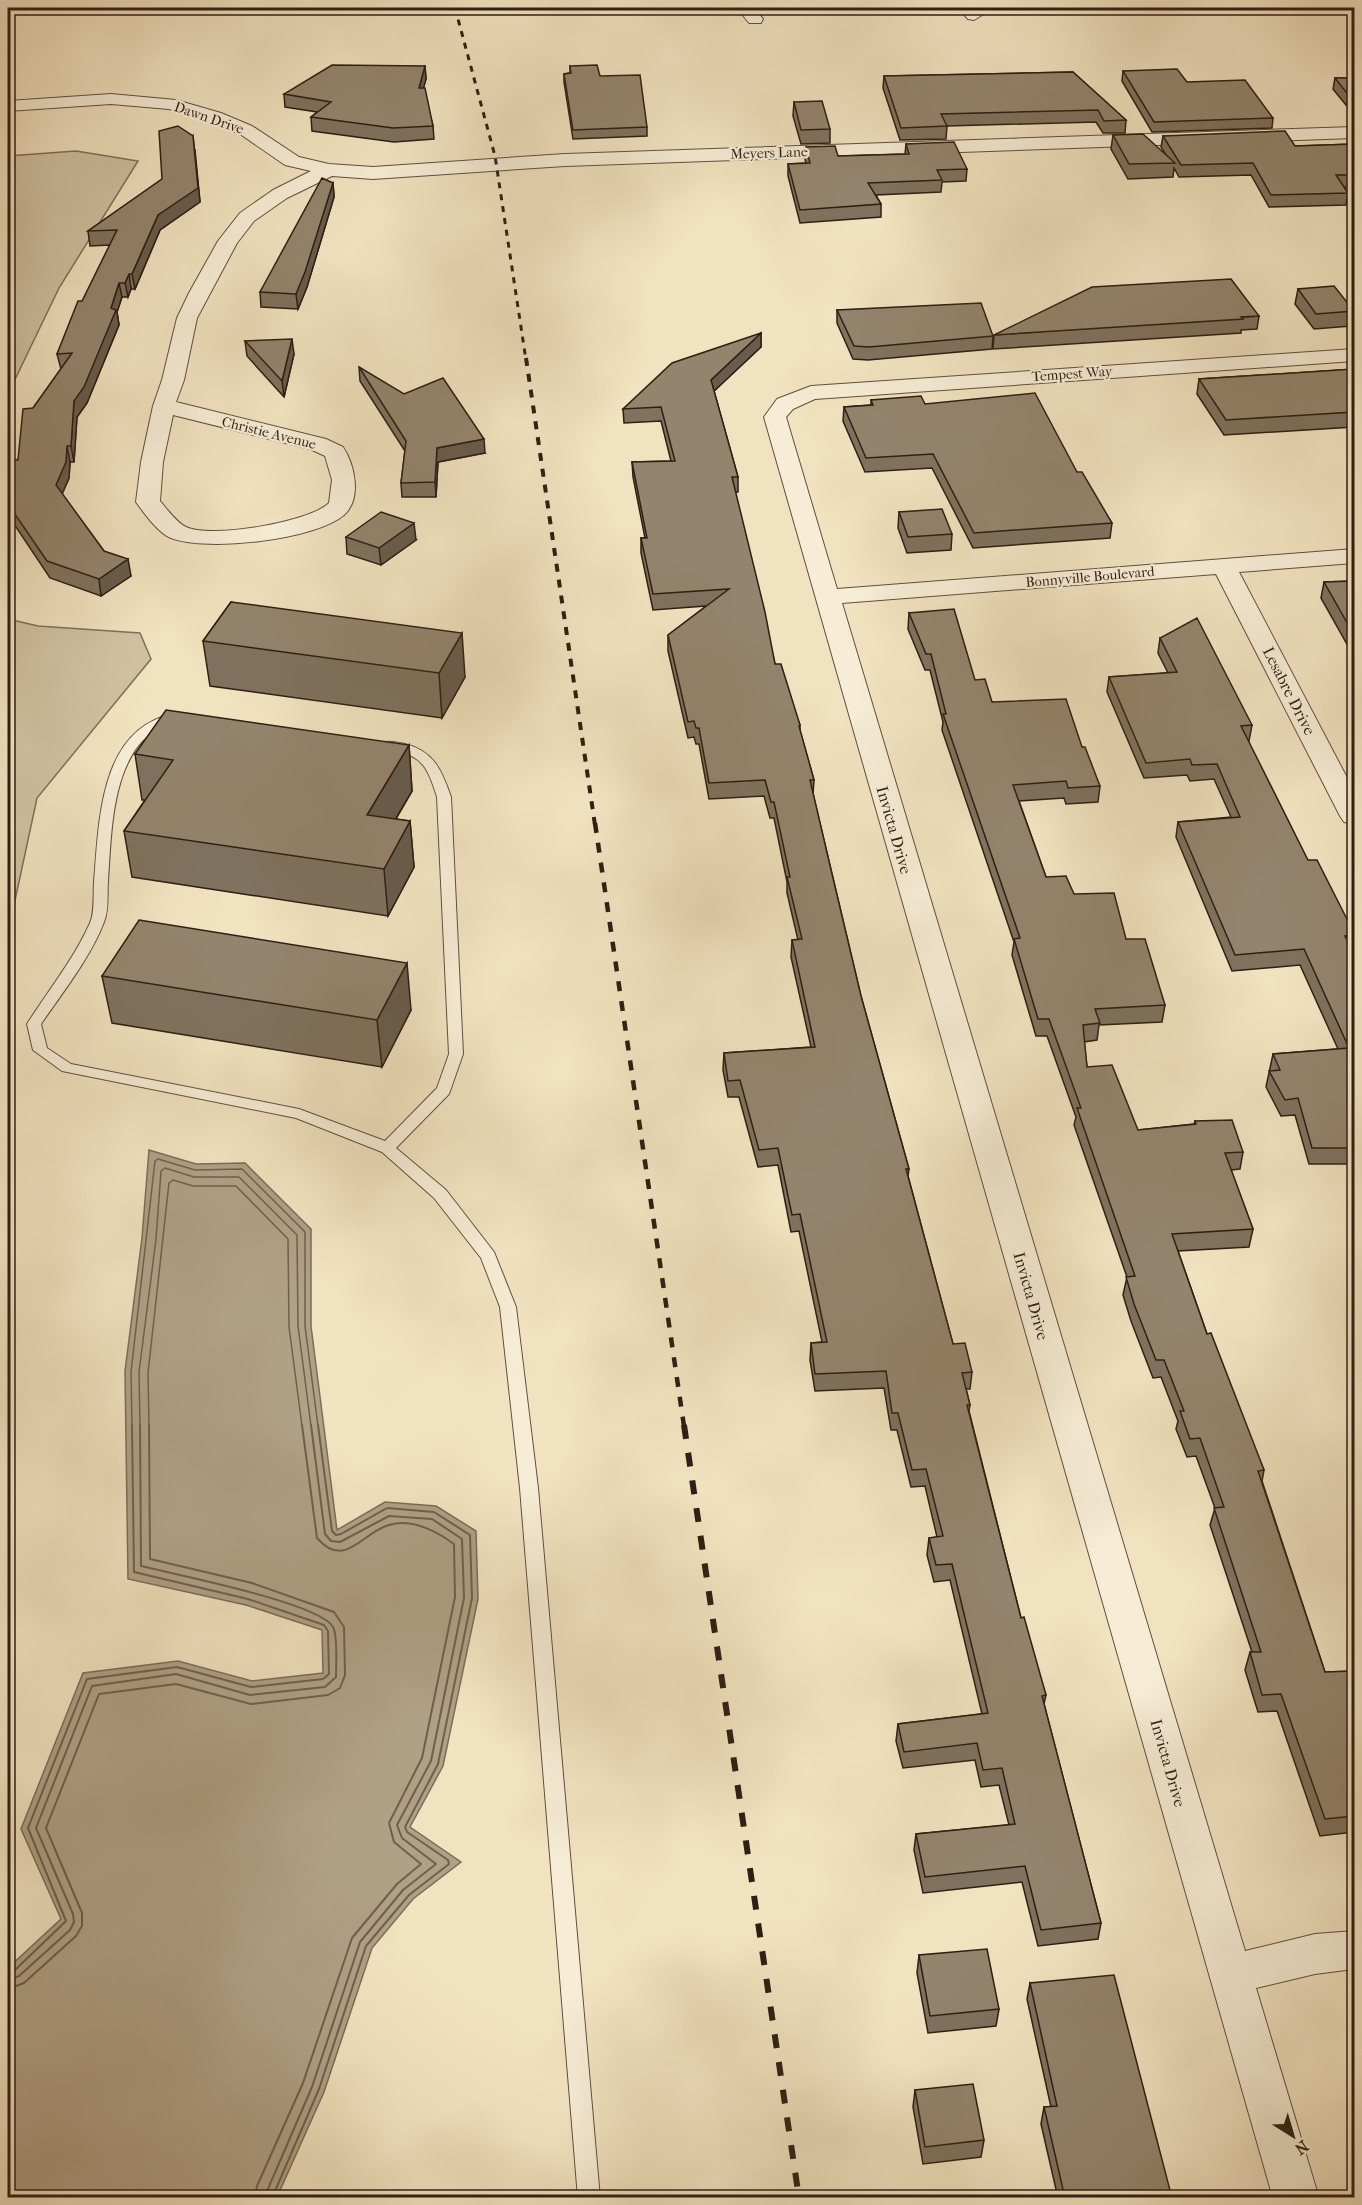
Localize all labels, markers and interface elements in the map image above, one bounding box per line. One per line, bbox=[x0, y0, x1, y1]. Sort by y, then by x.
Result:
street label: Dawn Drive bbox=[172, 98, 246, 138]
street label: Meyers Lane bbox=[730, 143, 808, 163]
street label: Tempest Way bbox=[1031, 363, 1114, 385]
street label: Christie Avenue bbox=[220, 413, 318, 453]
street label: Bonnyville Boulevard bbox=[1025, 563, 1156, 591]
street label: Lesabre Drive bbox=[1259, 644, 1319, 738]
street label: Invicta Drive bbox=[872, 784, 916, 876]
street label: Invicta Drive bbox=[1009, 1250, 1053, 1342]
street label: Invicta Drive bbox=[1146, 1717, 1190, 1809]
north arrow bbox=[1263, 2106, 1323, 2166]
text: N bbox=[1290, 2136, 1312, 2159]

